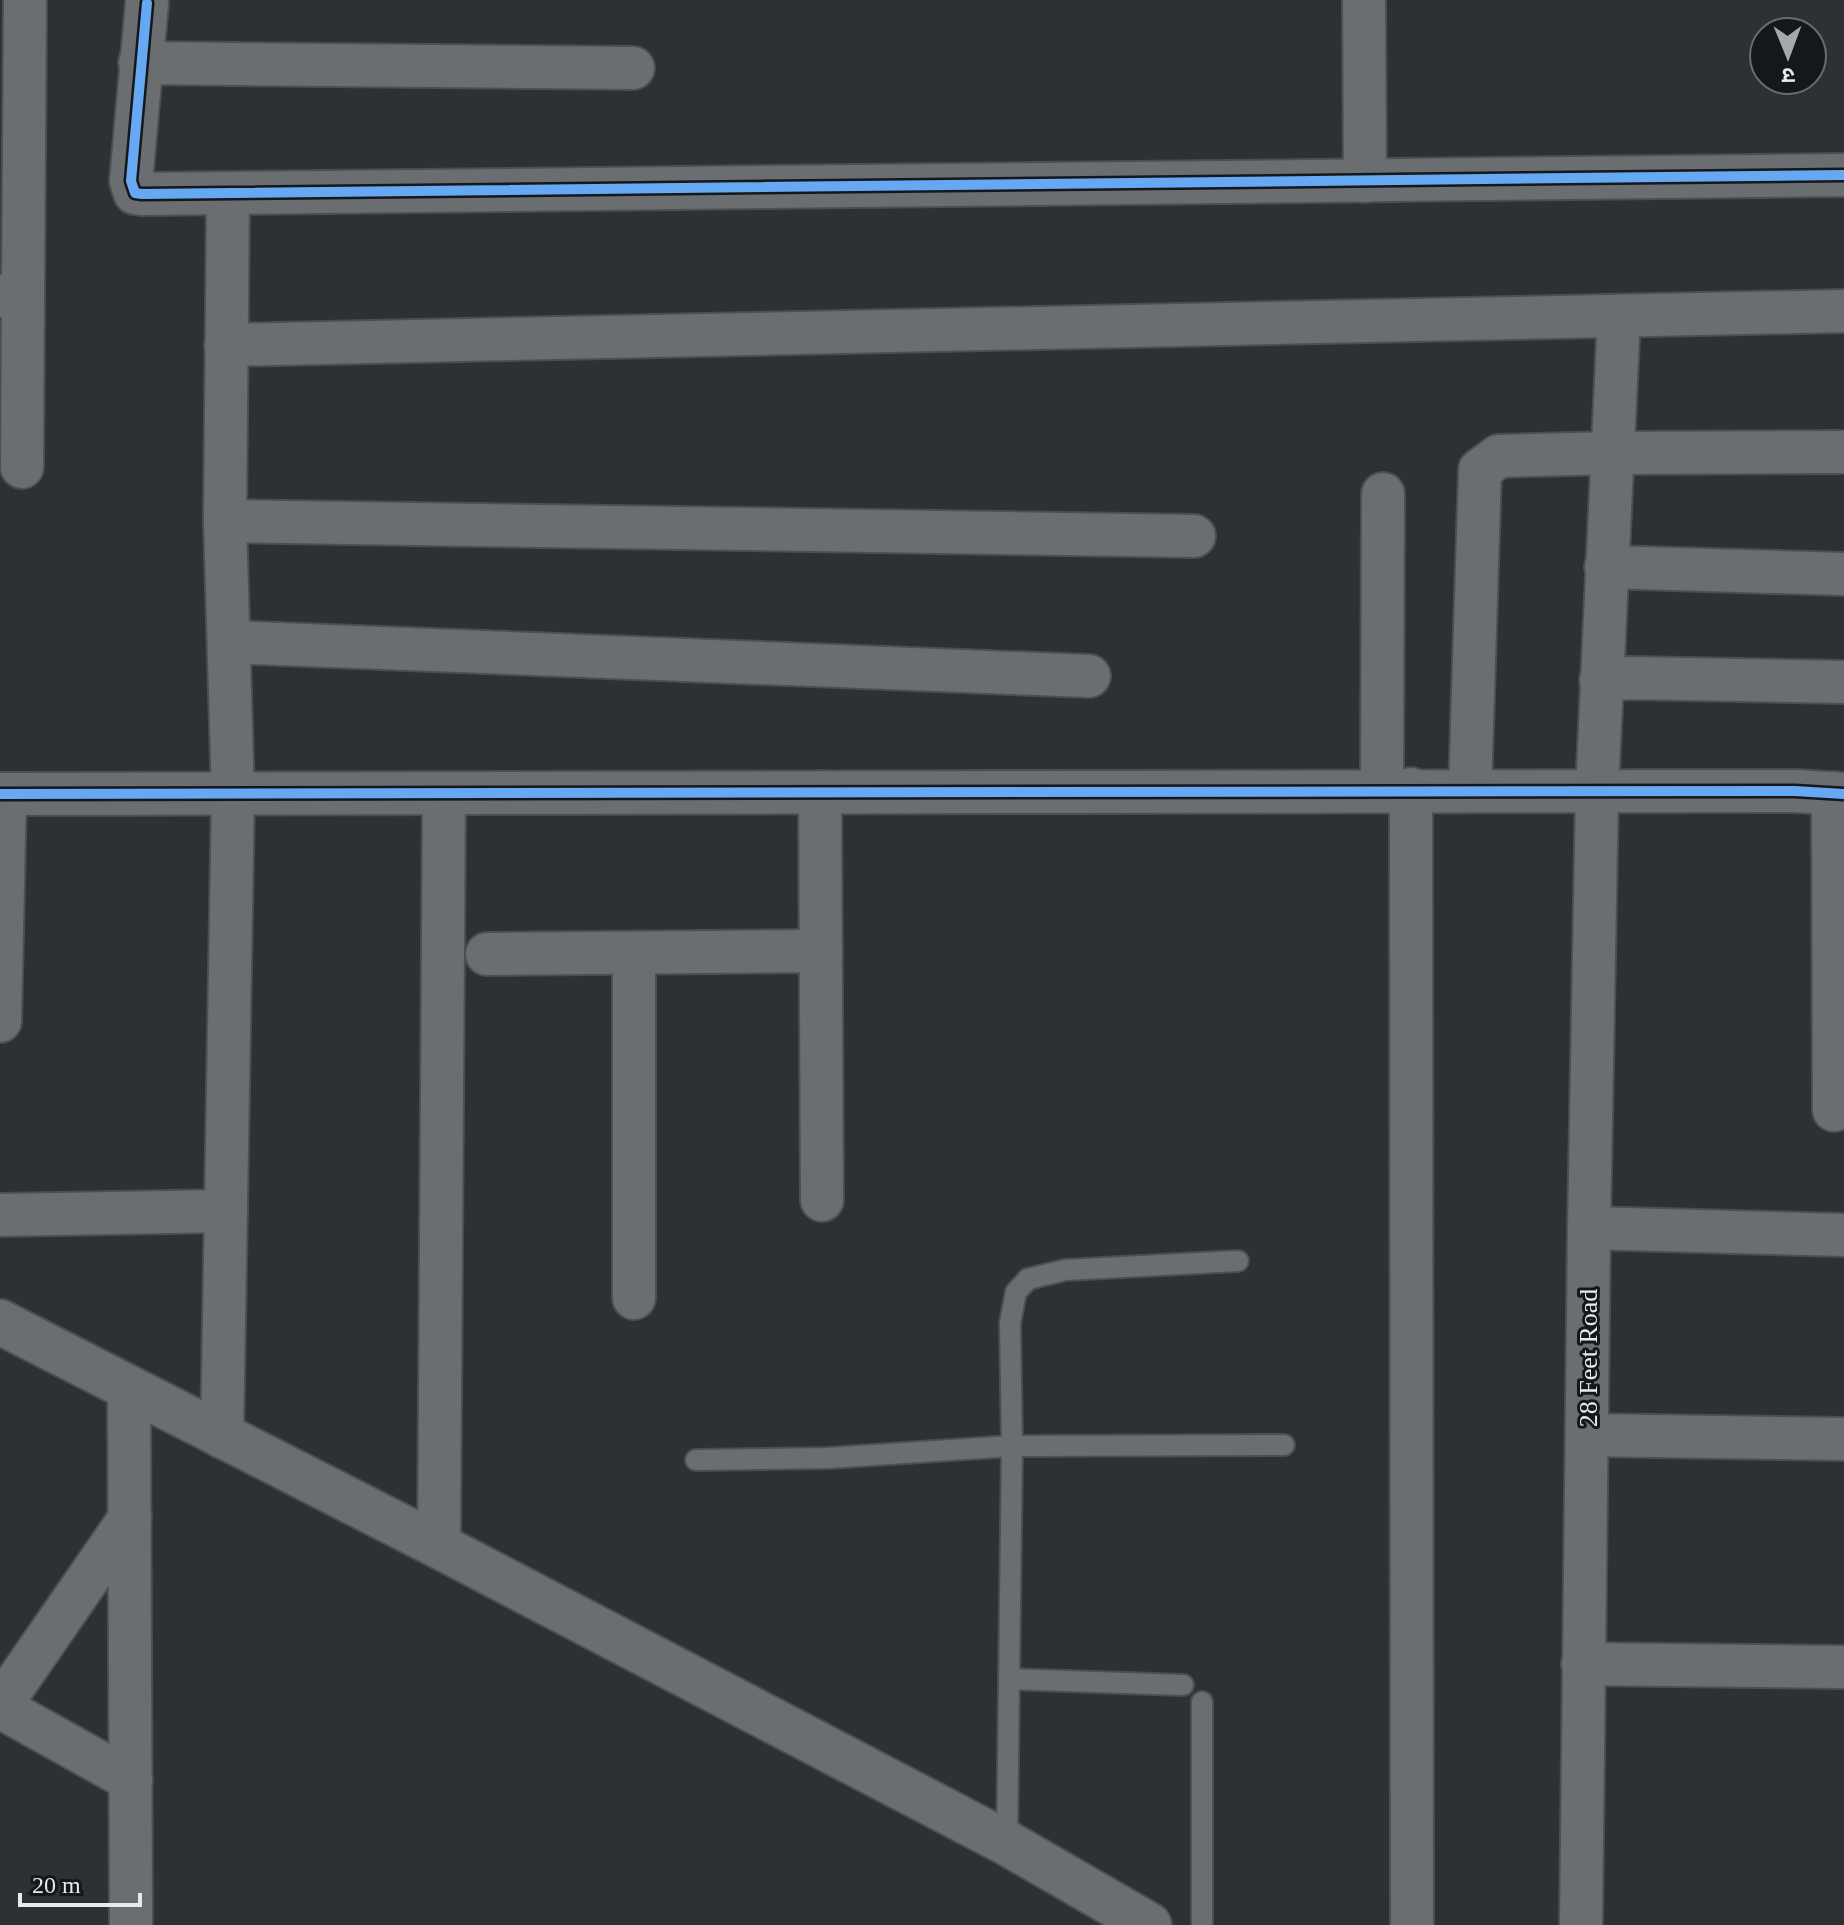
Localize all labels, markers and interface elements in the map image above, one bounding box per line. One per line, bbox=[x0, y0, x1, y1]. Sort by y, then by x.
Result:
north arrow bbox=[1748, 16, 1828, 96]
text: उ bbox=[1781, 63, 1795, 88]
street label: 28 Feet Road bbox=[1574, 1289, 1603, 1427]
scale bar bbox=[20, 1857, 140, 1907]
text: 20 m bbox=[32, 1872, 81, 1898]

